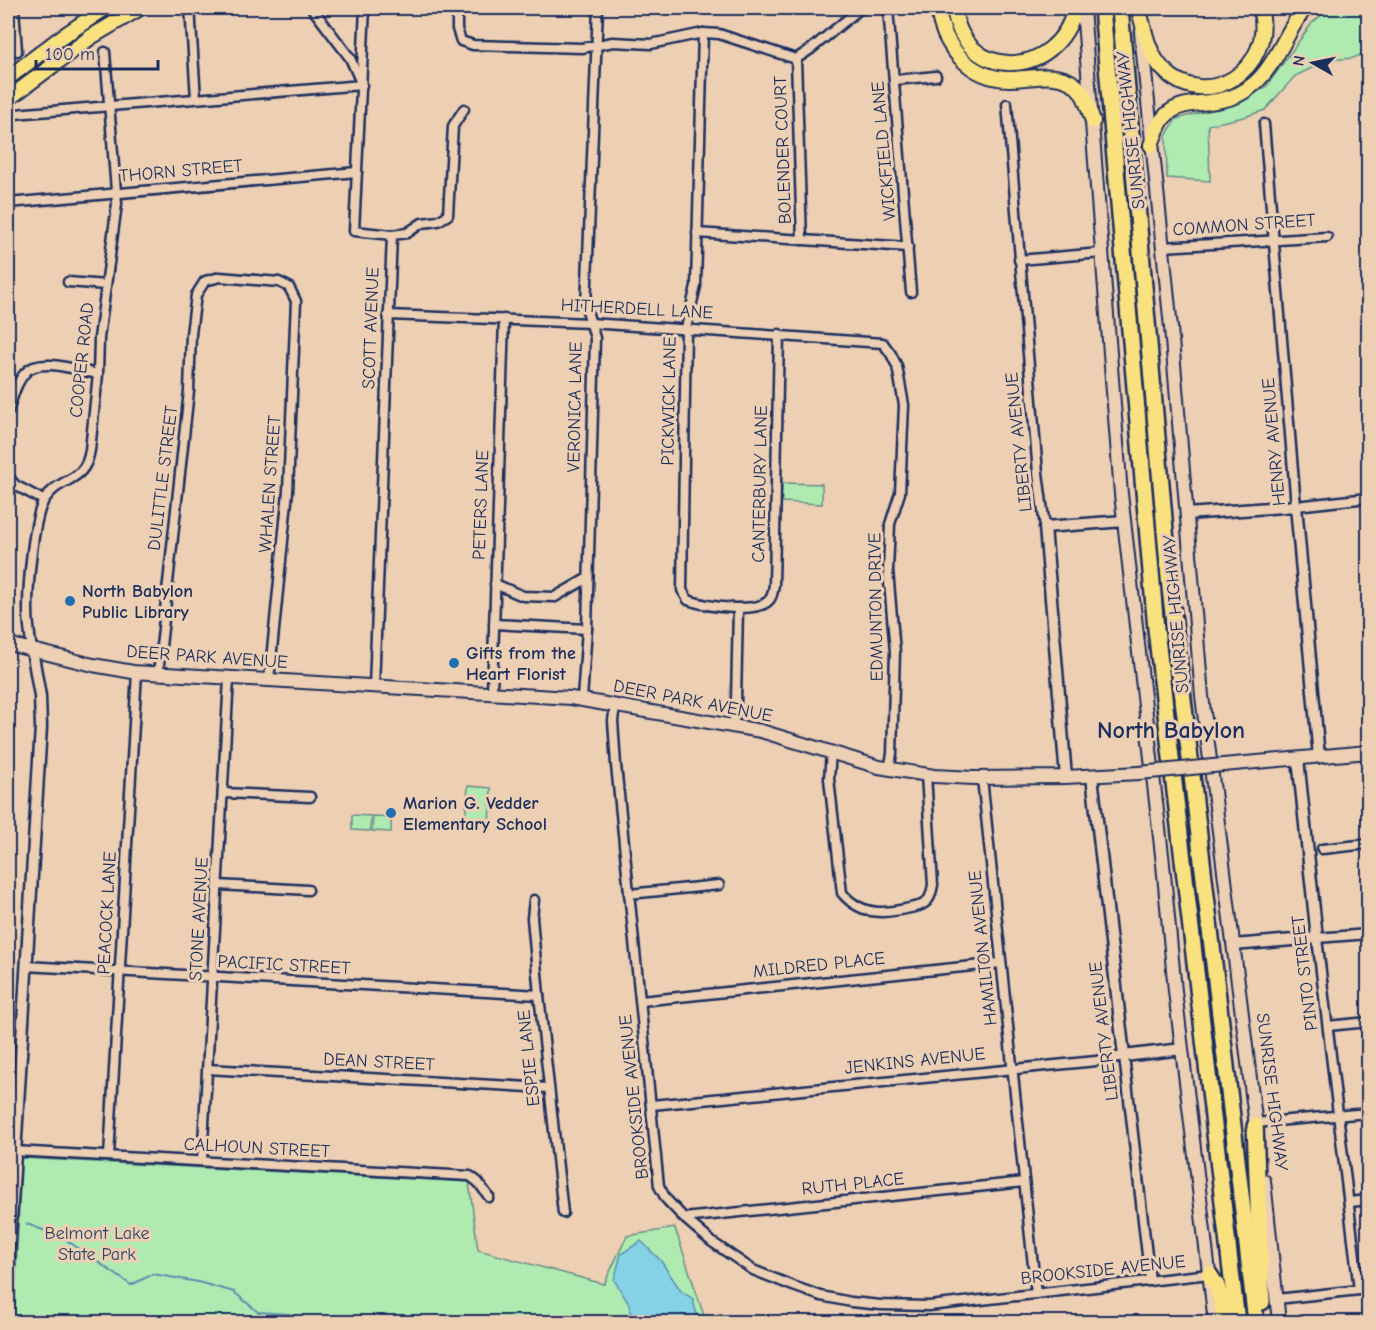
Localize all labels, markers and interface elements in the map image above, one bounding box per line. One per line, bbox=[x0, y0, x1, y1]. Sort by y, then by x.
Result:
scale bar bbox=[36, 33, 158, 71]
north arrow bbox=[1283, 33, 1343, 93]
text: 100 m bbox=[45, 44, 95, 65]
street label: SUNRISE HIGHWAY bbox=[1112, 50, 1150, 210]
text: N bbox=[1289, 54, 1309, 67]
street label: BOLENDER COURT bbox=[770, 75, 796, 225]
street label: WICKFIELD LANE bbox=[867, 80, 901, 222]
street label: THORN STREET bbox=[118, 155, 244, 187]
street label: COMMON STREET bbox=[1172, 209, 1317, 240]
street label: SCOTT AVENUE bbox=[358, 266, 384, 389]
street label: HITHERDELL LANE bbox=[560, 295, 714, 323]
street label: COOPER ROAD bbox=[65, 301, 99, 419]
street label: PICKWICK LANE bbox=[657, 336, 681, 466]
street label: VERONICA LANE bbox=[563, 341, 587, 473]
street label: LIBERTY AVENUE bbox=[1001, 371, 1037, 513]
street label: HENRY AVENUE bbox=[1258, 377, 1290, 507]
street label: DULITTLE STREET bbox=[144, 404, 182, 552]
street label: CANTERBURY LANE bbox=[748, 405, 772, 563]
street label: WHALEN STREET bbox=[255, 414, 285, 554]
street label: PETERS LANE bbox=[469, 450, 493, 560]
street label: EDMUNTON DRIVE bbox=[864, 532, 888, 682]
street label: SUNRISE HIGHWAY bbox=[1159, 534, 1193, 694]
place label: North Babylon Public Library bbox=[82, 581, 193, 623]
marker: North Babylon Public Library bbox=[63, 594, 77, 608]
street label: DEER PARK AVENUE bbox=[126, 641, 289, 673]
place label: Gifts from the Heart Florist bbox=[466, 643, 576, 685]
marker: Gifts from the Heart Florist bbox=[447, 656, 461, 670]
street label: DEER PARK AVENUE bbox=[612, 675, 775, 727]
district label: North Babylon bbox=[1097, 716, 1245, 744]
place label: Marion G. Vedder Elementary School bbox=[403, 793, 547, 835]
marker: Marion G. Vedder Elementary School bbox=[384, 806, 398, 820]
street label: PEACOCK LANE bbox=[93, 851, 121, 975]
street label: STONE AVENUE bbox=[185, 856, 213, 981]
street label: HAMILTON AVENUE bbox=[964, 869, 1002, 1027]
street label: PINTO STREET bbox=[1287, 913, 1322, 1032]
street label: MILDRED PLACE bbox=[752, 948, 886, 982]
street label: PACIFIC STREET bbox=[217, 951, 352, 979]
street label: LIBERTY AVENUE bbox=[1085, 960, 1123, 1102]
street label: ESPIE LANE bbox=[513, 1009, 545, 1107]
street label: SUNRISE HIGHWAY bbox=[1252, 1012, 1292, 1172]
street label: BROOKSIDE AVENUE bbox=[615, 1013, 653, 1180]
street label: JENKINS AVENUE bbox=[844, 1043, 986, 1079]
street label: DEAN STREET bbox=[323, 1049, 436, 1075]
street label: CALHOUN STREET bbox=[183, 1134, 331, 1162]
street label: RUTH PLACE bbox=[801, 1168, 905, 1200]
park label: Belmont Lake State Park bbox=[45, 1223, 149, 1265]
street label: BROOKSIDE AVENUE bbox=[1020, 1251, 1187, 1289]

